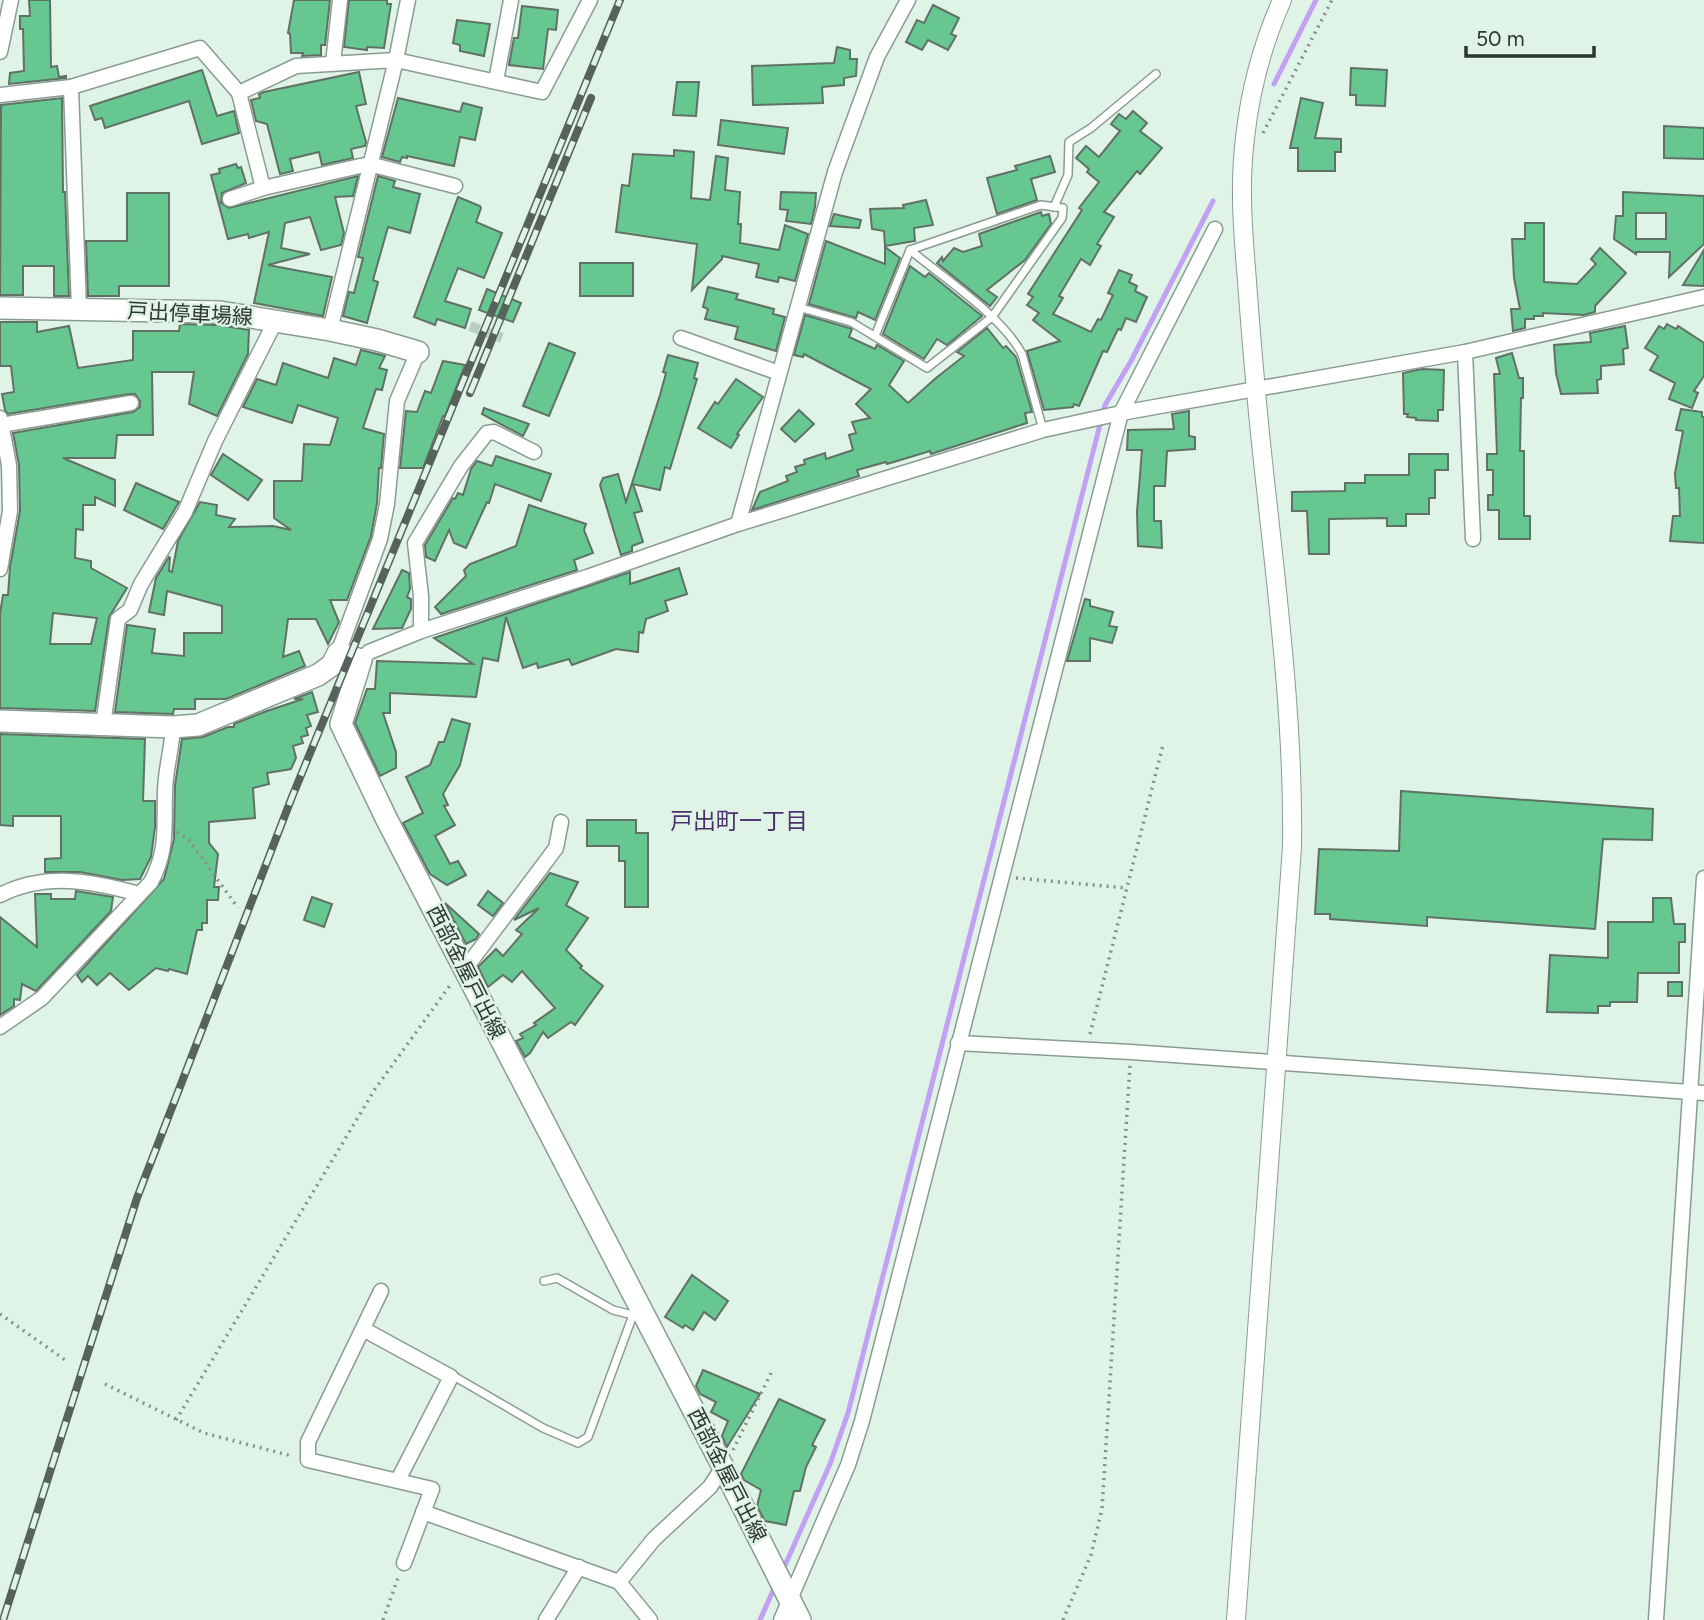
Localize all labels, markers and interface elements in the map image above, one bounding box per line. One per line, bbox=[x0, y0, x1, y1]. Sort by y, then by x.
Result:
scale bar bbox=[1466, 14, 1594, 58]
text: 50 m bbox=[1476, 26, 1525, 51]
street label: 戸出停車場線 bbox=[126, 298, 254, 329]
district label: 戸出町一丁目 bbox=[670, 807, 808, 835]
street label: 西部金屋戸出線 bbox=[422, 901, 511, 1043]
street label: 西部金屋戸出線 bbox=[683, 1404, 772, 1546]

